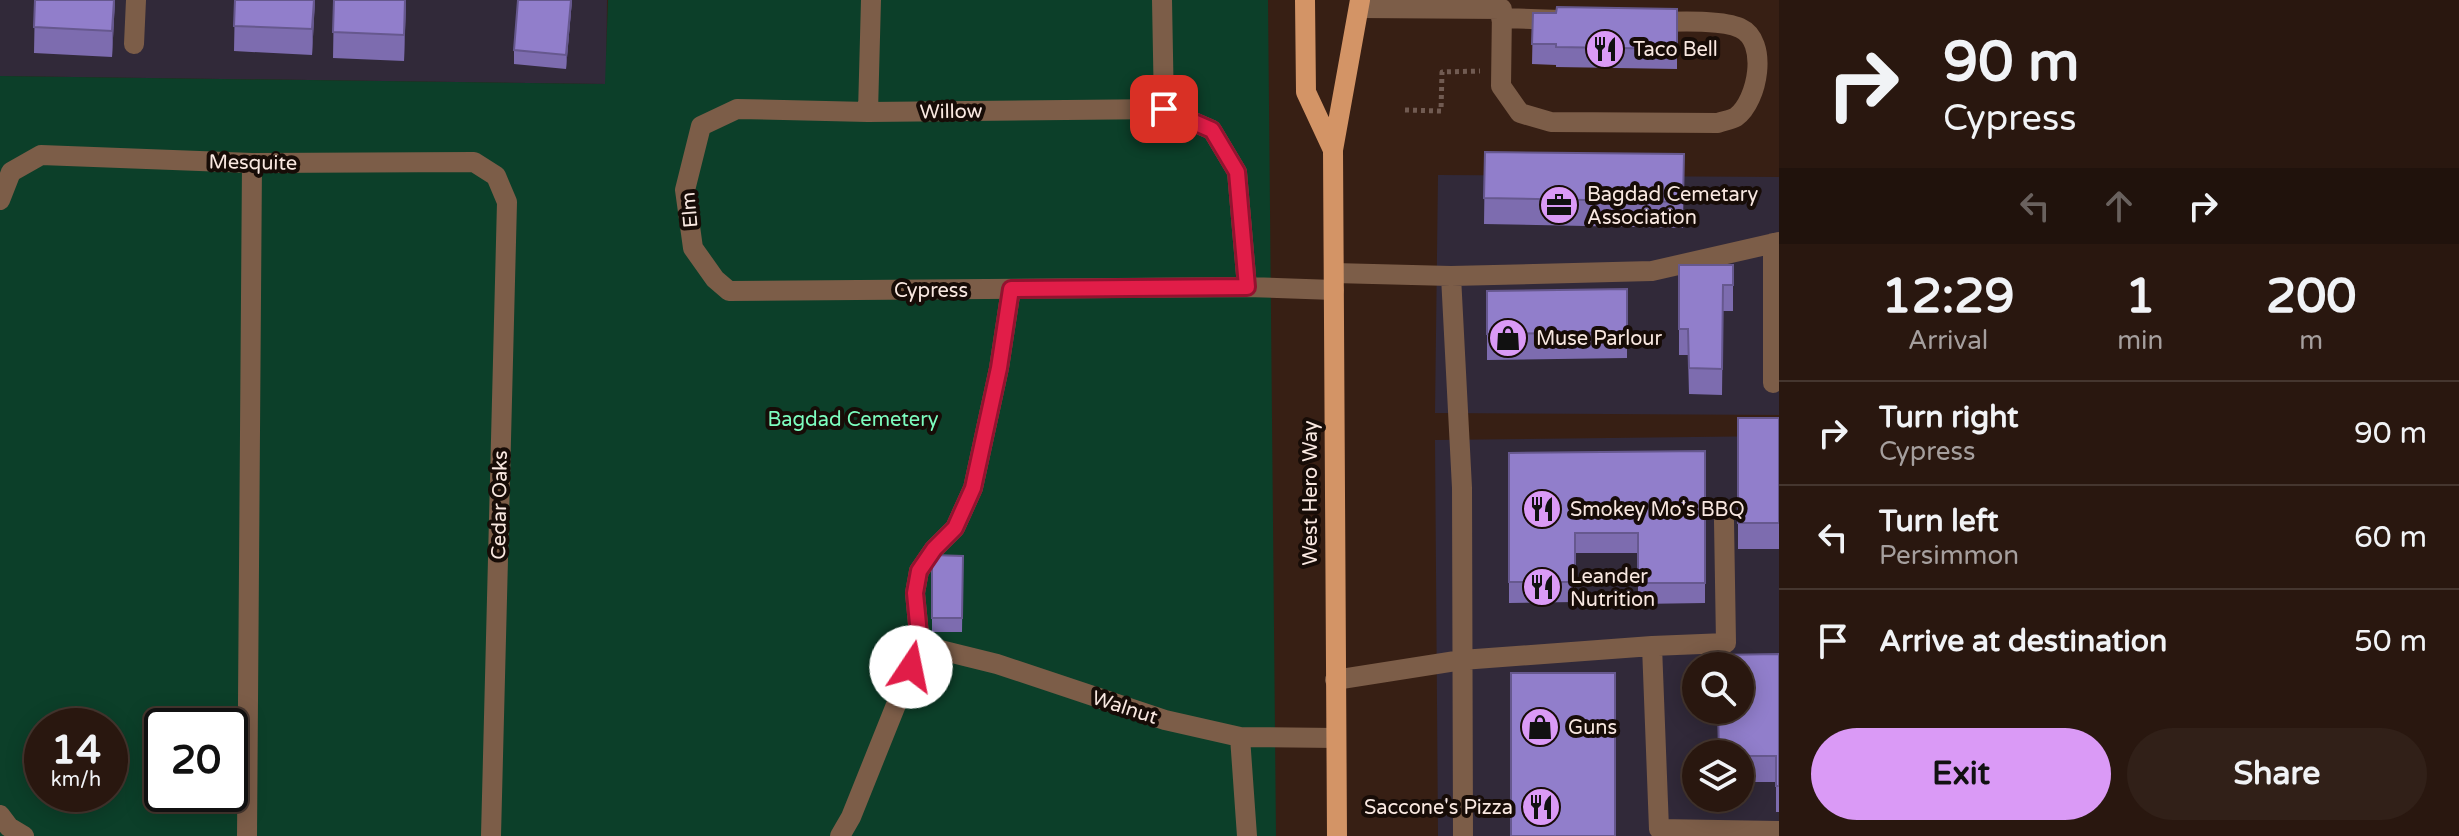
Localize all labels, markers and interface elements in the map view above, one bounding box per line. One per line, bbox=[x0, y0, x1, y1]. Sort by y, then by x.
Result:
restaurant icon: Taco Bell bbox=[1584, 28, 1626, 70]
text: 90 m bbox=[1943, 29, 2079, 96]
icon: right bbox=[1811, 32, 1915, 136]
place label: Taco Bell bbox=[1633, 38, 1718, 62]
pin bbox=[1130, 75, 1198, 143]
icon: arrive bbox=[1142, 87, 1186, 131]
text: Cypress bbox=[1943, 97, 2076, 140]
street label: Willow bbox=[919, 99, 983, 125]
street label: Mesquite bbox=[208, 150, 297, 176]
place label: Bagdad Cemetary Association bbox=[1587, 183, 1759, 230]
office icon: Bagdad Cemetary Association bbox=[1538, 184, 1580, 226]
icon: left bbox=[2013, 184, 2057, 228]
icon: ahead bbox=[2097, 184, 2141, 228]
icon: right bbox=[2181, 184, 2225, 228]
street label: Elm bbox=[676, 191, 704, 229]
text: 12:29 bbox=[1882, 268, 2015, 326]
text: 1 bbox=[2125, 268, 2155, 326]
text: 200 bbox=[2266, 268, 2356, 326]
street label: Cypress bbox=[894, 279, 968, 303]
shop icon: Muse Parlour bbox=[1487, 317, 1529, 359]
text: Arrival bbox=[1908, 325, 1988, 356]
text: min bbox=[2117, 325, 2163, 356]
text: m bbox=[2299, 325, 2323, 356]
place label: Muse Parlour bbox=[1536, 327, 1662, 351]
text: Turn right bbox=[1879, 399, 2019, 436]
park label: Bagdad Cemetery bbox=[767, 408, 939, 432]
icon: right bbox=[1811, 411, 1855, 455]
text: 90 m bbox=[2354, 415, 2427, 452]
street label: West Hero Way bbox=[1299, 420, 1323, 566]
text: Cypress bbox=[1879, 436, 1975, 467]
street label: Cedar Oaks bbox=[487, 450, 513, 560]
restaurant icon: Smokey Mo's BBQ bbox=[1521, 488, 1563, 530]
place label: Smokey Mo's BBQ bbox=[1570, 498, 1745, 522]
text: Turn left bbox=[1879, 503, 1998, 540]
icon: left bbox=[1811, 515, 1855, 559]
text: 60 m bbox=[2354, 519, 2427, 556]
text: Persimmon bbox=[1879, 540, 2019, 571]
place label: Leander Nutrition bbox=[1570, 565, 1655, 612]
restaurant icon: Leander Nutrition bbox=[1521, 566, 1563, 608]
icon: arrive bbox=[1811, 619, 1855, 663]
text: Arrive at destination bbox=[1879, 623, 2167, 660]
text: 50 m bbox=[2354, 623, 2427, 660]
position arrow bbox=[869, 625, 953, 709]
map controls bbox=[1682, 652, 1754, 812]
button: search bbox=[1682, 652, 1754, 724]
street label: Walnut bbox=[1089, 686, 1161, 730]
shop icon: Guns bbox=[1519, 706, 1561, 748]
speed limit sign: 20 bbox=[144, 708, 248, 812]
place label: Guns bbox=[1568, 716, 1617, 740]
text: 14 bbox=[51, 726, 101, 774]
button: Exit bbox=[1811, 728, 2111, 820]
button: Share bbox=[2127, 728, 2427, 820]
button: layers bbox=[1682, 740, 1754, 812]
text: km/h bbox=[51, 768, 101, 792]
restaurant icon: Saccone's Pizza bbox=[1520, 786, 1562, 828]
place label: Saccone's Pizza bbox=[1364, 796, 1513, 820]

